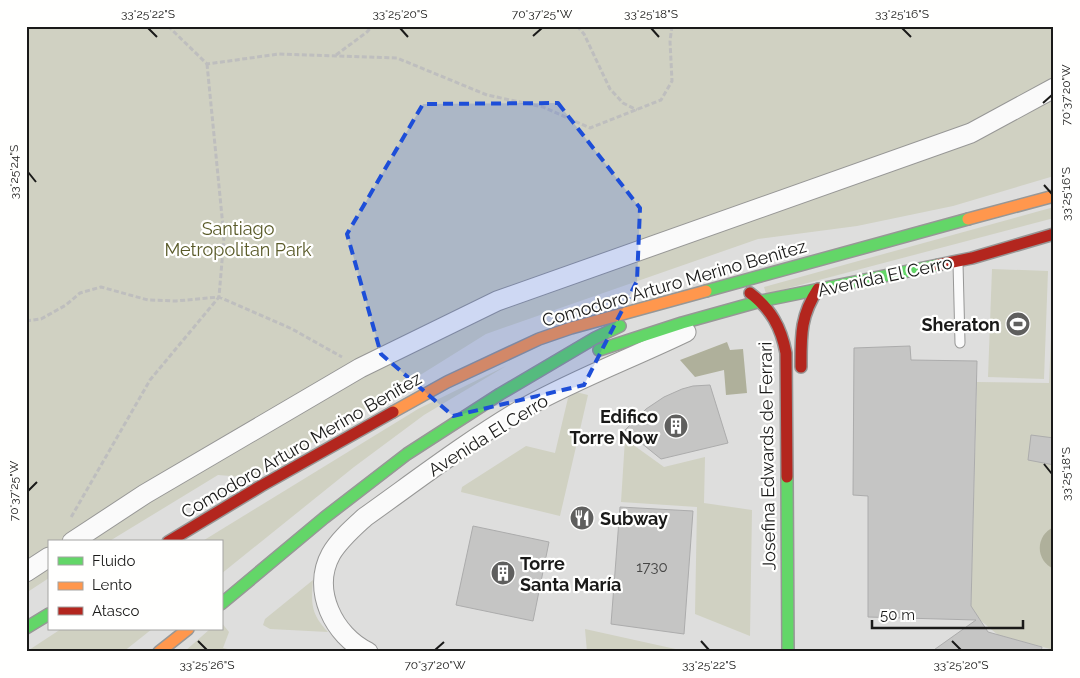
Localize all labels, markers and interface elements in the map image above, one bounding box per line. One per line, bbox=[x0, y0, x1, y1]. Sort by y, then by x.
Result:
text: 33°25'22"S bbox=[121, 7, 175, 21]
text: 33°25'20"S bbox=[372, 7, 428, 21]
text: 70°37'25"W bbox=[512, 7, 573, 21]
text: 33°25'18"S bbox=[624, 7, 678, 21]
text: 33°25'16"S bbox=[875, 7, 929, 21]
text: 70°37'20"W bbox=[1059, 64, 1073, 126]
text: 33°25'24"S bbox=[7, 145, 21, 199]
text: 33°25'16"S bbox=[1059, 167, 1073, 221]
park label: Santiago Metropolitan Park bbox=[164, 218, 312, 260]
street label: Comodoro Arturo Merino Benítez bbox=[539, 235, 809, 331]
street label: Avenida El Cerro bbox=[816, 251, 955, 301]
sports icon: Sheraton bbox=[1005, 311, 1031, 337]
place label: Sheraton bbox=[922, 314, 1000, 335]
street label: Josefina Edwards de Ferrari bbox=[755, 342, 779, 570]
street label: Comodoro Arturo Merino Benítez bbox=[177, 367, 425, 523]
street label: Avenida El Cerro bbox=[424, 390, 552, 480]
place label: Edifico Torre Now bbox=[570, 406, 659, 448]
building icon: Edifico Torre Now bbox=[663, 413, 689, 439]
text: 33°25'18"S bbox=[1059, 447, 1073, 501]
text: 70°37'25"W bbox=[7, 460, 21, 521]
restaurant icon: Subway bbox=[569, 505, 595, 531]
place label: Subway bbox=[600, 508, 668, 529]
legend bbox=[48, 540, 222, 630]
text: Fluido bbox=[92, 552, 135, 570]
place label: Torre Santa María bbox=[520, 553, 621, 595]
house number: 1730 bbox=[636, 558, 668, 576]
building icon: Torre Santa María bbox=[490, 560, 516, 586]
text: Lento bbox=[92, 576, 132, 594]
scale bar bbox=[872, 598, 1024, 630]
text: Atasco bbox=[92, 602, 139, 620]
text: 50 m bbox=[880, 606, 915, 624]
text: 33°25'26"S bbox=[179, 658, 235, 672]
text: 70°37'20"W bbox=[404, 658, 466, 672]
text: 33°25'22"S bbox=[682, 658, 736, 672]
text: 33°25'20"S bbox=[933, 658, 989, 672]

